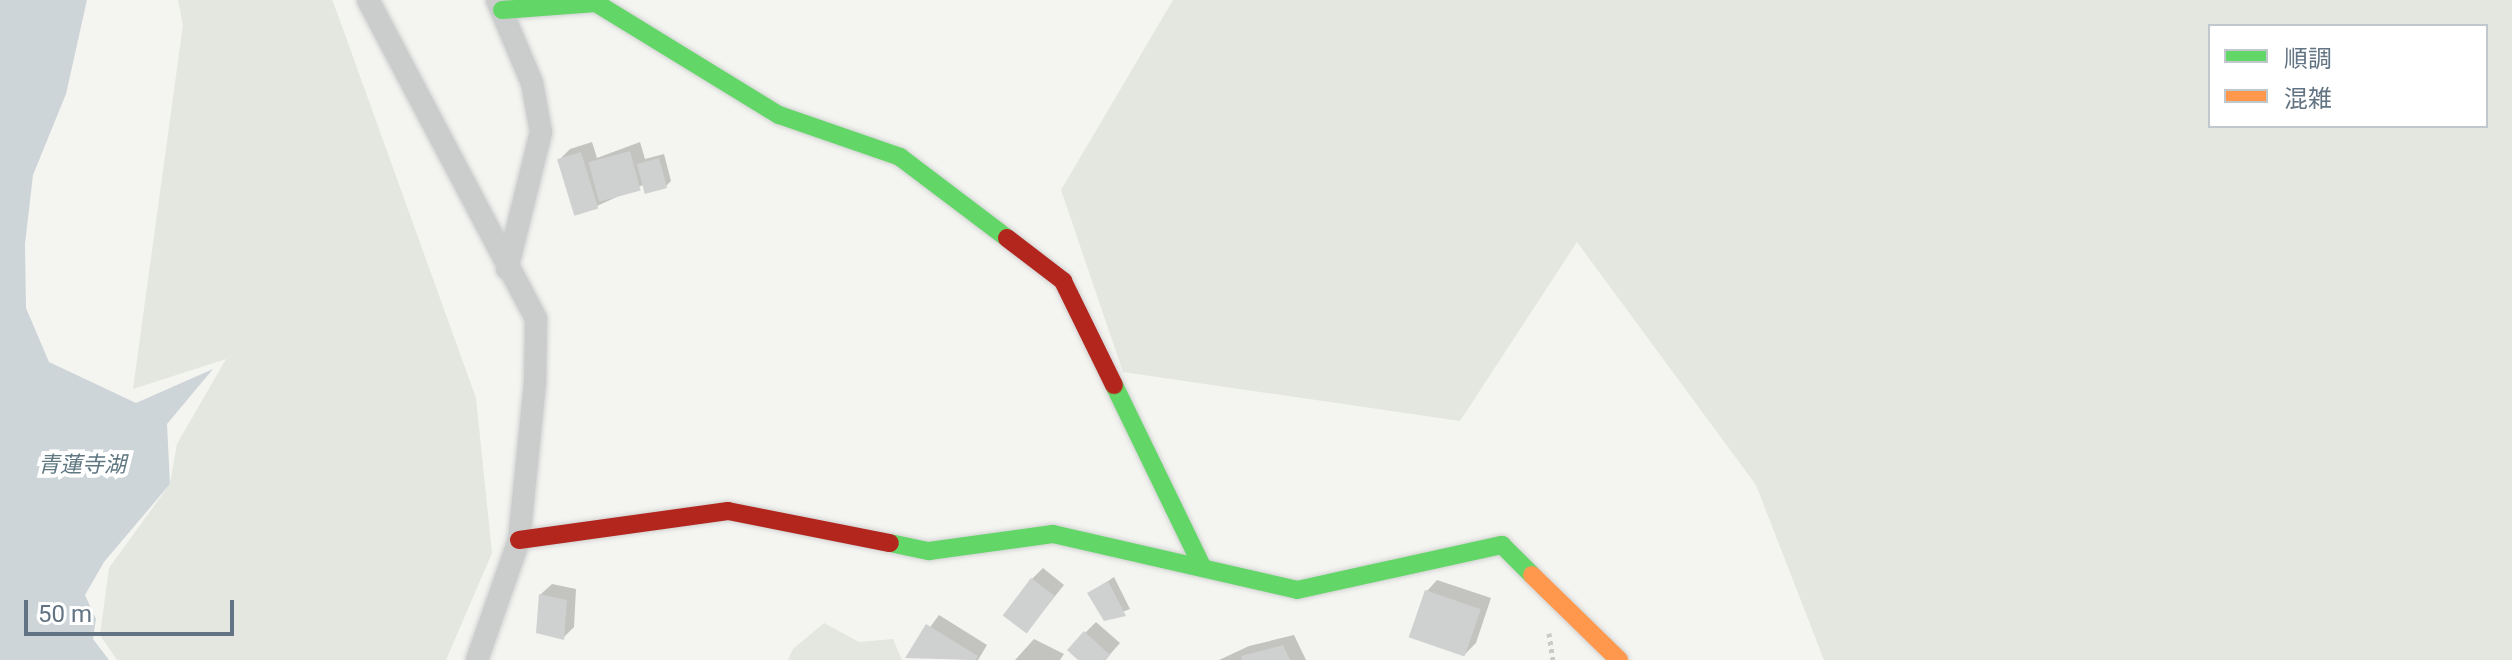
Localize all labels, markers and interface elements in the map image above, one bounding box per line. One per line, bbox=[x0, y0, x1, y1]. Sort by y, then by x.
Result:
legend bbox=[2208, 24, 2488, 128]
text: 順調 bbox=[2284, 45, 2332, 73]
text: 混雑 bbox=[2284, 85, 2332, 113]
water label: 青蓮寺湖 bbox=[38, 452, 126, 478]
scale bar bbox=[28, 584, 238, 634]
text: 50 m bbox=[38, 600, 92, 628]

